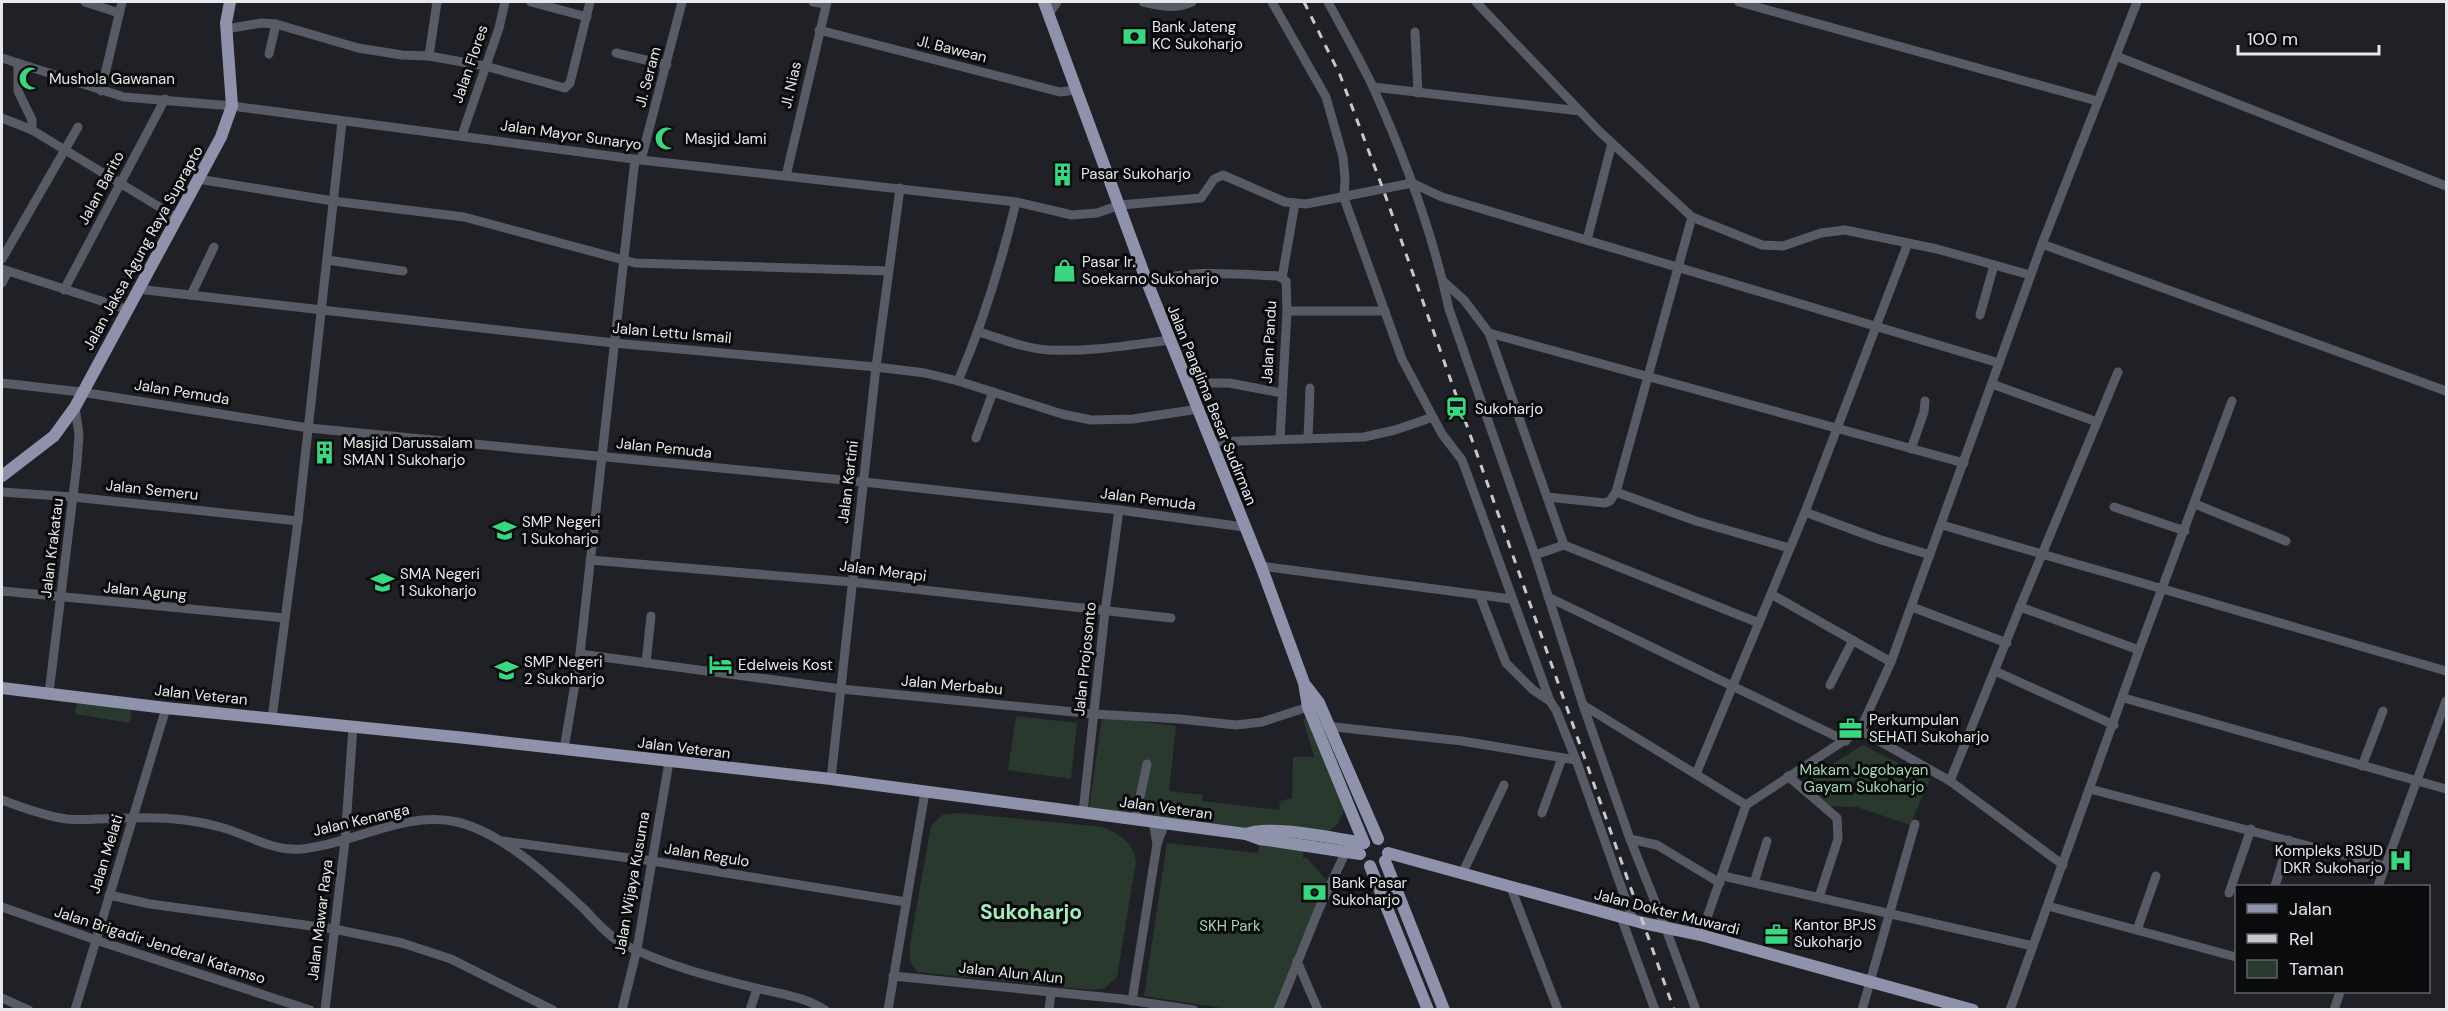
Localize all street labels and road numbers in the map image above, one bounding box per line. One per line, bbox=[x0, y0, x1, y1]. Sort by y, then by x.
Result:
street label: Jalan Flores bbox=[447, 22, 493, 106]
street label: Jl. Bawean bbox=[915, 31, 989, 67]
street label: Jl. Seram bbox=[630, 44, 666, 110]
street label: Jl. Nias bbox=[776, 60, 806, 110]
street label: Jalan Mayor Sunaryo bbox=[499, 115, 643, 155]
street label: Jalan Jaksa Agung Raya Suprapto bbox=[78, 142, 208, 354]
street label: Jalan Barito bbox=[73, 148, 129, 228]
street label: Jalan Pandu bbox=[1257, 300, 1281, 384]
street label: Jalan Panglima Besar Sudirman bbox=[1163, 302, 1261, 508]
street label: Jalan Lettu Ismail bbox=[612, 318, 732, 348]
street label: Jalan Pemuda bbox=[133, 375, 231, 409]
street label: Jalan Pemuda bbox=[615, 433, 713, 463]
street label: Jalan Kartini bbox=[833, 439, 863, 525]
street label: Jalan Semeru bbox=[105, 475, 199, 505]
street label: Jalan Pemuda bbox=[1099, 483, 1197, 515]
street label: Jalan Krakatau bbox=[36, 497, 68, 599]
street label: Jalan Merapi bbox=[838, 556, 928, 586]
street label: Jalan Agung bbox=[102, 577, 188, 605]
street label: Jalan Projosonto bbox=[1069, 601, 1101, 717]
street label: Jalan Merbabu bbox=[900, 671, 1004, 699]
street label: Jalan Veteran bbox=[153, 680, 249, 710]
street label: Jalan Veteran bbox=[636, 732, 732, 764]
street label: Jalan Veteran bbox=[1118, 792, 1214, 824]
street label: Jalan Kenanga bbox=[311, 799, 411, 841]
street label: Jalan Wijaya Kusuma bbox=[610, 810, 654, 956]
street label: Jalan Melati bbox=[84, 812, 128, 896]
street label: Jalan Regulo bbox=[663, 838, 751, 872]
street label: Jalan Mawar Raya bbox=[303, 858, 337, 982]
street label: Jalan Dokter Muwardi bbox=[1592, 884, 1742, 940]
street label: Jalan Brigadir Jenderal Katamso bbox=[52, 901, 268, 989]
street label: Jalan Alun Alun bbox=[958, 958, 1064, 988]

